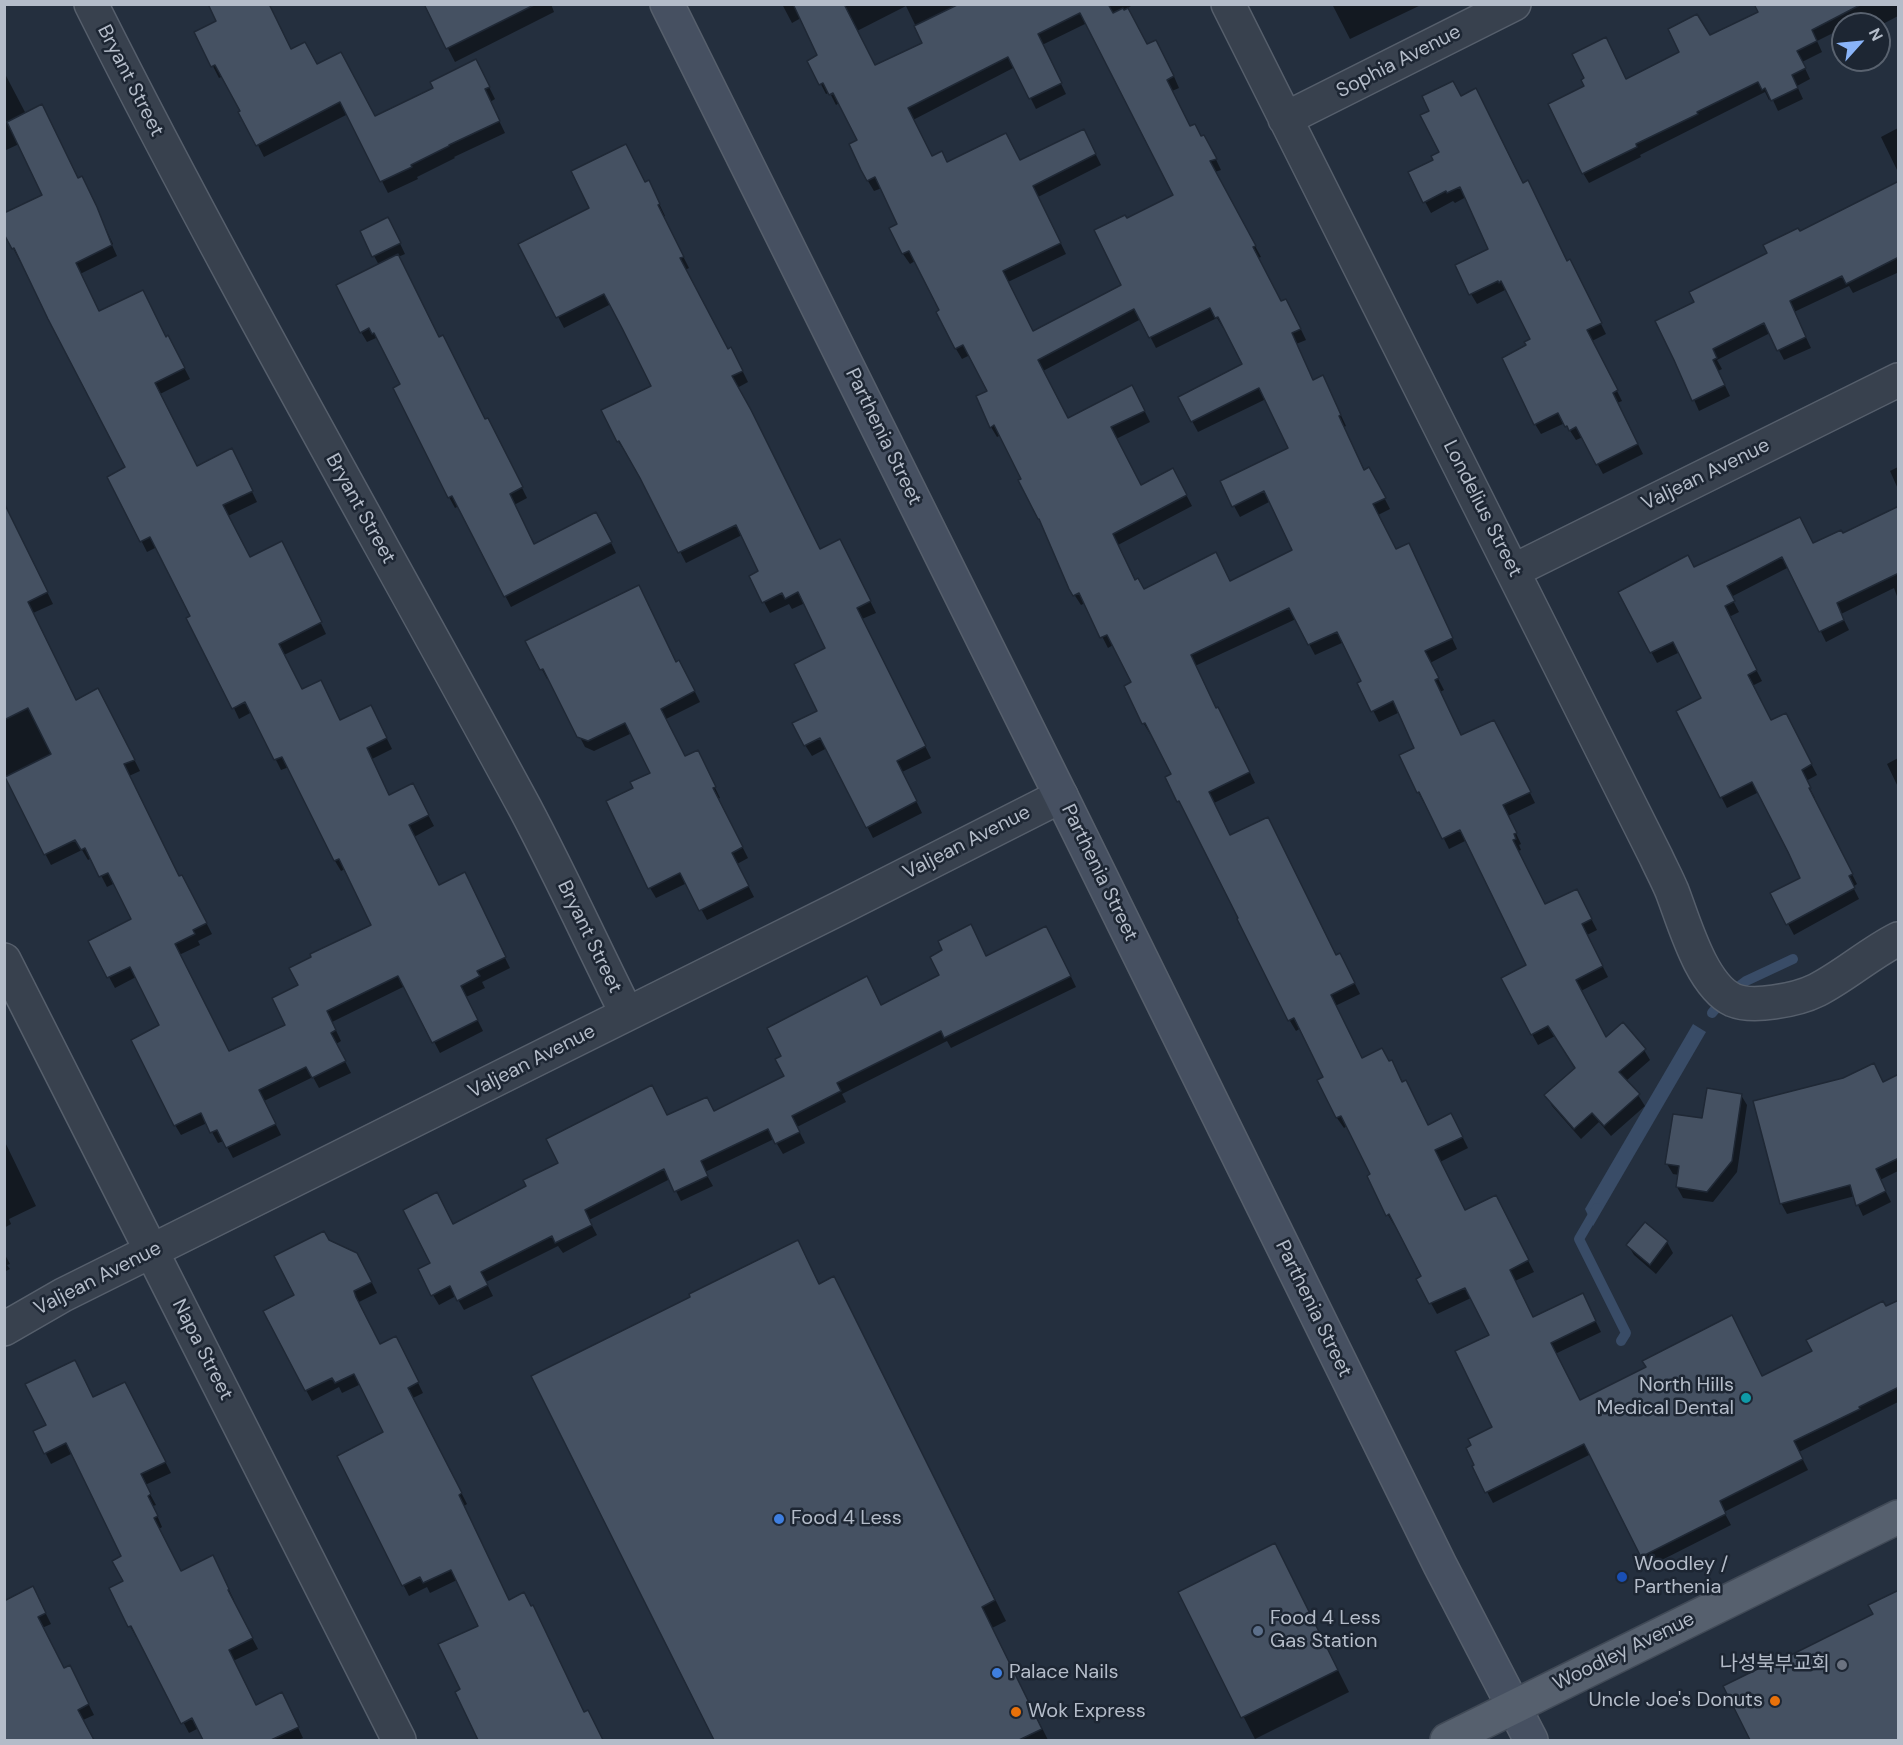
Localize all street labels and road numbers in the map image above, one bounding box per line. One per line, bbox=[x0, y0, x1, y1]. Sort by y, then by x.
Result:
street label: Sophia Avenue bbox=[1333, 20, 1465, 104]
street label: Bryant Street bbox=[92, 21, 168, 141]
street label: Parthenia Street bbox=[839, 365, 927, 509]
street label: Valjean Avenue bbox=[1638, 434, 1774, 516]
street label: Londelius Street bbox=[1437, 437, 1527, 581]
street label: Bryant Street bbox=[320, 450, 400, 568]
street label: Valjean Avenue bbox=[899, 801, 1035, 885]
street label: Parthenia Street bbox=[1055, 801, 1143, 945]
street label: Bryant Street bbox=[551, 877, 627, 997]
street label: Valjean Avenue bbox=[464, 1020, 600, 1104]
street label: Valjean Avenue bbox=[30, 1237, 166, 1321]
street label: Parthenia Street bbox=[1269, 1237, 1357, 1381]
street label: Napa Street bbox=[166, 1296, 238, 1404]
street label: Woodley Avenue bbox=[1549, 1607, 1699, 1697]

